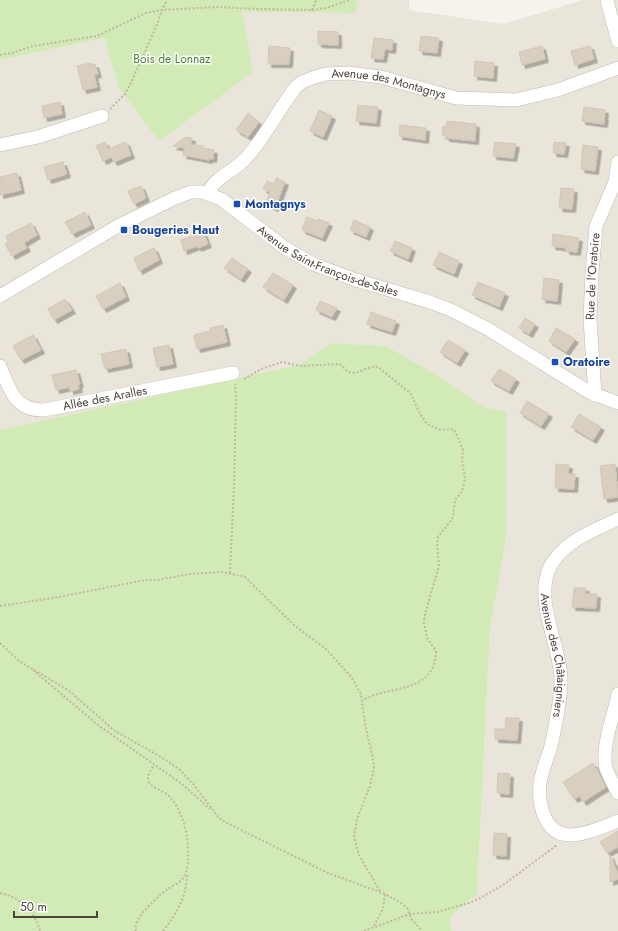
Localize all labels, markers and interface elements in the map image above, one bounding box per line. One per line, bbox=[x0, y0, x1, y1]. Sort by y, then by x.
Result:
park label: Bois de Lonnaz bbox=[133, 50, 211, 68]
street label: Avenue des Montagnys bbox=[331, 64, 448, 104]
place label: Montagnys bbox=[245, 195, 306, 213]
marker: Montagnys bbox=[232, 199, 242, 209]
place label: Bougeries Haut bbox=[132, 221, 219, 239]
street label: Avenue Saint-François-de-Sales bbox=[253, 221, 401, 301]
marker: Bougeries Haut bbox=[119, 225, 129, 235]
street label: Rue de l'Oratoire bbox=[581, 232, 604, 320]
place label: Oratoire bbox=[563, 353, 610, 371]
marker: Oratoire bbox=[550, 357, 560, 367]
street label: Allée des Aralles bbox=[61, 381, 149, 415]
street label: Avenue des Châtaigniers bbox=[536, 593, 570, 719]
scale bar bbox=[14, 893, 97, 919]
text: 50 m bbox=[20, 898, 47, 916]

